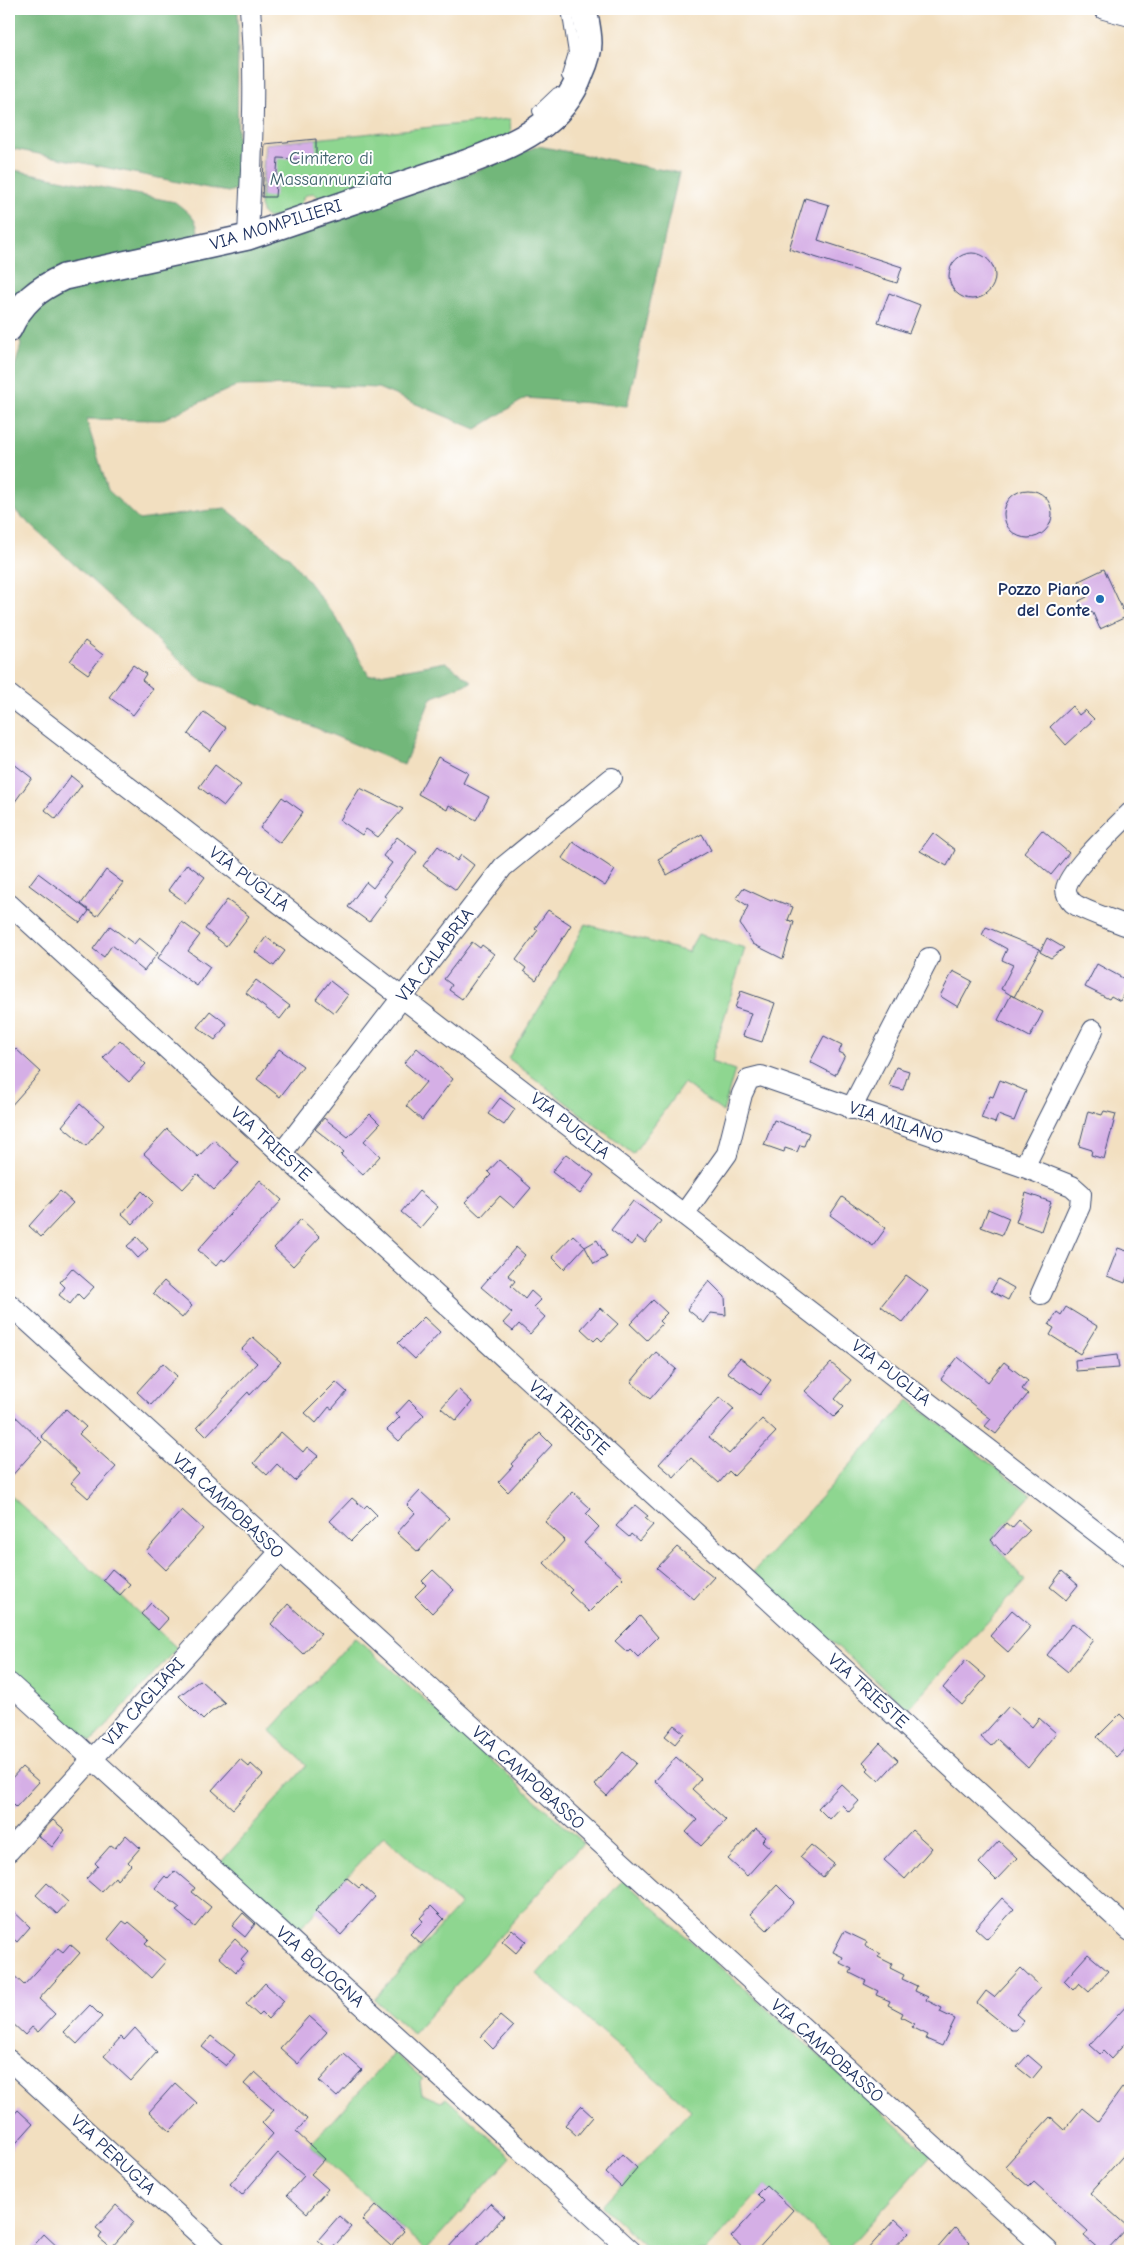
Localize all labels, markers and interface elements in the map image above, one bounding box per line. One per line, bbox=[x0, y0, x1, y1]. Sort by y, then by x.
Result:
park label: Cimitero di Massannunziata bbox=[270, 148, 392, 190]
street label: VIA MOMPILIERI bbox=[208, 195, 344, 255]
place label: Pozzo Piano del Conte bbox=[998, 579, 1090, 621]
marker: Pozzo Piano del Conte bbox=[1094, 593, 1106, 605]
street label: VIA PUGLIA bbox=[205, 842, 293, 916]
street label: VIA CALABRIA bbox=[392, 904, 478, 1006]
street label: VIA PUGLIA bbox=[526, 1088, 614, 1164]
street label: VIA MILANO bbox=[846, 1097, 946, 1149]
street label: VIA TRIESTE bbox=[226, 1102, 316, 1186]
street label: VIA PUGLIA bbox=[847, 1335, 935, 1411]
street label: VIA TRIESTE bbox=[524, 1376, 614, 1460]
street label: VIA CAMPOBASSO bbox=[168, 1449, 288, 1563]
street label: VIA TRIESTE bbox=[823, 1649, 913, 1733]
street label: VIA CAGLIARI bbox=[99, 1653, 189, 1751]
street label: VIA CAMPOBASSO bbox=[467, 1722, 589, 1834]
street label: VIA BOLOGNA bbox=[272, 1922, 368, 2012]
street label: VIA CAMPOBASSO bbox=[766, 1995, 888, 2107]
street label: VIA PERUGIA bbox=[66, 2111, 160, 2199]

